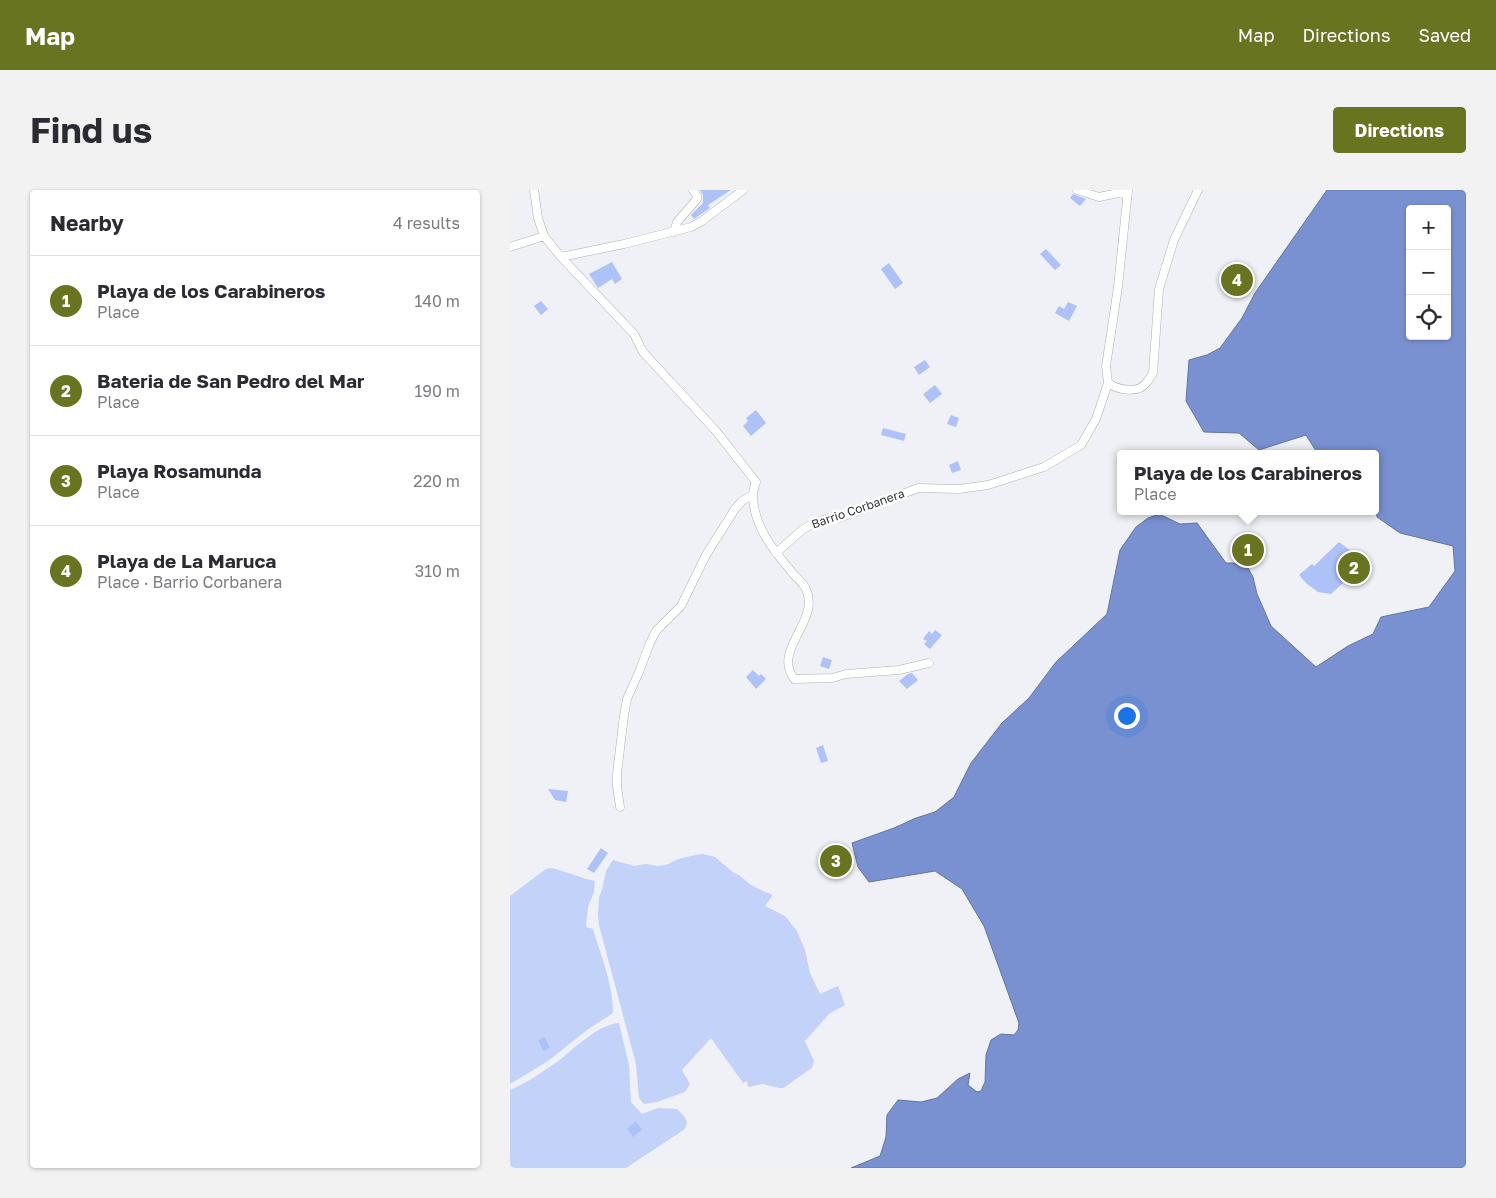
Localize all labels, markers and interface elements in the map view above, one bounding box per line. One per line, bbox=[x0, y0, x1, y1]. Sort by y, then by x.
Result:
text: Map bbox=[25, 21, 75, 50]
text: Map bbox=[1238, 24, 1274, 46]
text: Directions bbox=[1302, 24, 1390, 46]
text: Saved bbox=[1418, 24, 1471, 46]
button: Directions bbox=[1333, 107, 1466, 153]
text: Find us bbox=[30, 109, 152, 151]
map controls bbox=[1406, 205, 1451, 340]
button: + bbox=[1406, 205, 1451, 250]
text: Nearby bbox=[50, 210, 124, 236]
text: 4 results bbox=[393, 213, 460, 233]
button: − bbox=[1406, 250, 1451, 295]
pin: 4 bbox=[1221, 261, 1253, 299]
text: Playa de los Carabineros bbox=[97, 279, 325, 302]
text: 1 bbox=[62, 291, 70, 311]
text: 140 m bbox=[414, 291, 460, 311]
button: locate bbox=[1406, 295, 1451, 340]
text: Place bbox=[97, 302, 140, 322]
text: Bateria de San Pedro del Mar bbox=[97, 369, 364, 392]
text: 2 bbox=[61, 381, 71, 401]
text: 190 m bbox=[414, 381, 460, 401]
text: Place bbox=[97, 392, 140, 412]
popup bbox=[1117, 450, 1379, 515]
text: Playa Rosamunda bbox=[97, 459, 261, 482]
text: Playa de los Carabineros bbox=[1134, 461, 1362, 484]
text: 3 bbox=[61, 471, 71, 491]
text: 220 m bbox=[413, 471, 460, 491]
text: Place bbox=[97, 482, 140, 502]
text: Place bbox=[1134, 484, 1176, 504]
street label: Barrio Corbanera bbox=[809, 486, 906, 531]
pin: 1 bbox=[1232, 531, 1264, 569]
text: Playa de La Maruca bbox=[97, 549, 276, 572]
pin: 2 bbox=[1338, 549, 1370, 587]
text: 4 bbox=[61, 561, 71, 581]
text: 310 m bbox=[415, 561, 460, 581]
text: Place · Barrio Corbanera bbox=[97, 572, 282, 592]
your location bbox=[1114, 703, 1140, 729]
pin: 3 bbox=[820, 842, 852, 880]

